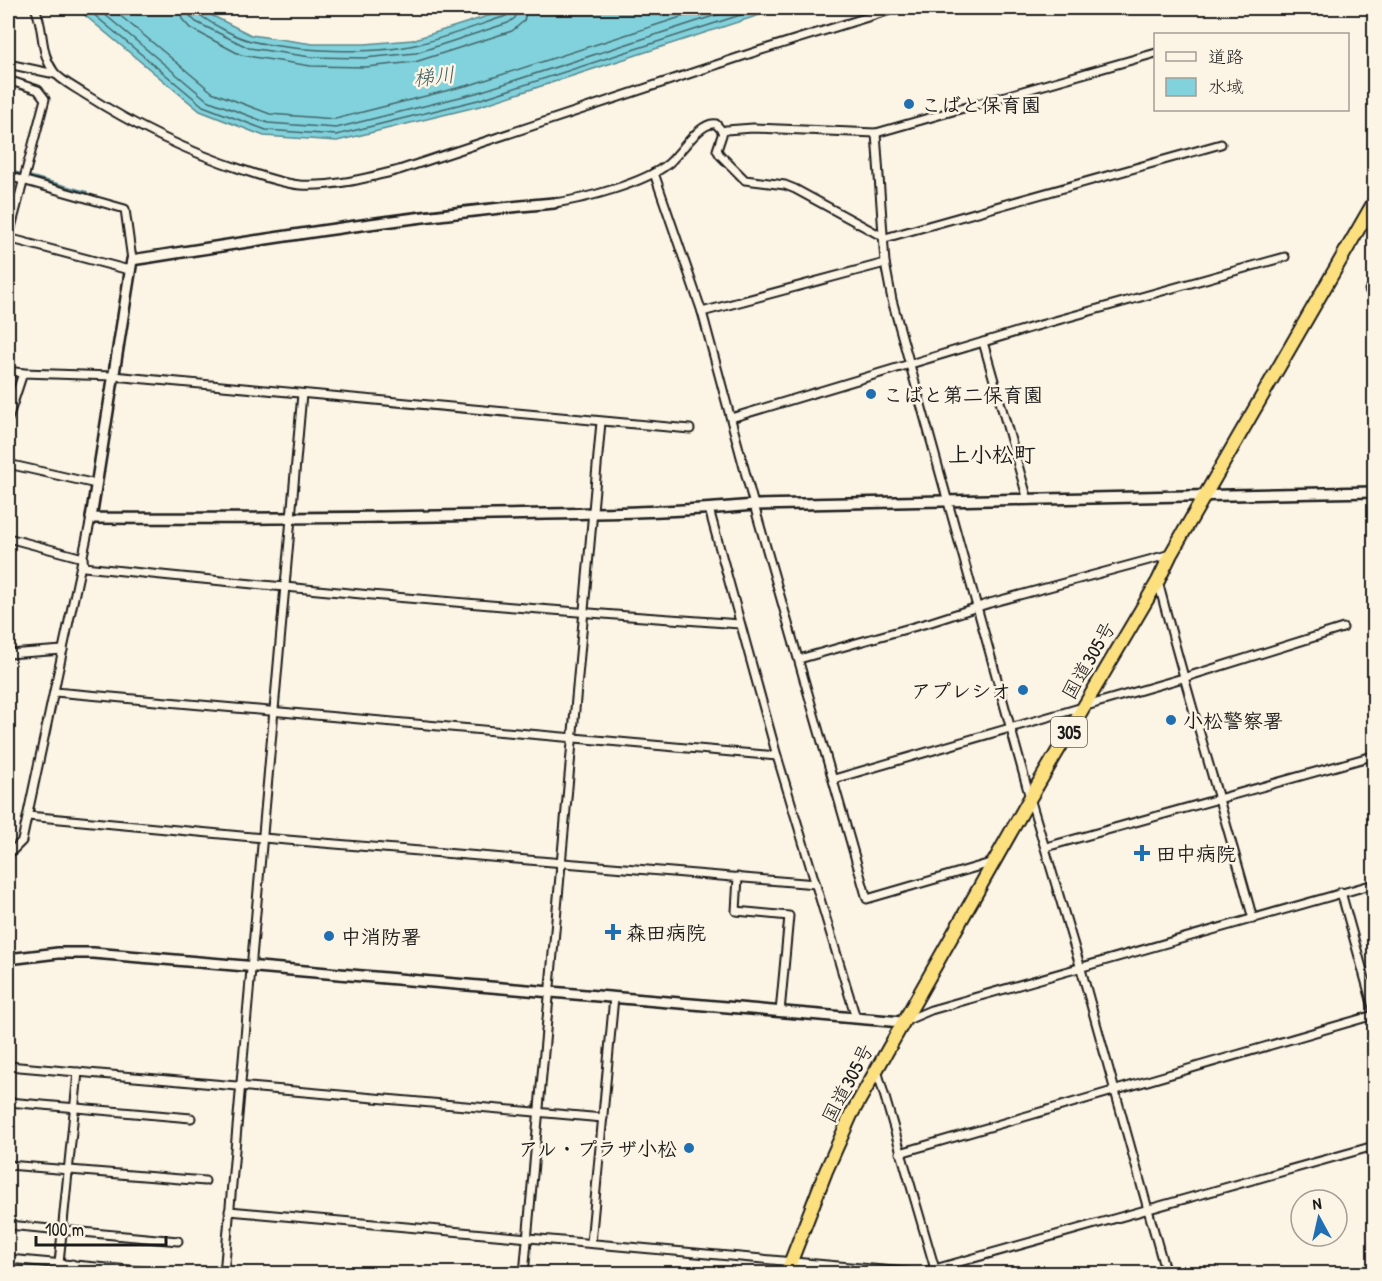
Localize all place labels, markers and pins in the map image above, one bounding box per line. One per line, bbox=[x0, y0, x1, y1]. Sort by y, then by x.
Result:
place label: こばと保育園 bbox=[921, 91, 1041, 118]
marker: こばと保育園 bbox=[902, 97, 916, 111]
place label: こばと第二保育園 bbox=[883, 381, 1043, 408]
marker: こばと第二保育園 bbox=[864, 387, 878, 401]
place label: アプレシオ bbox=[911, 677, 1011, 704]
marker: アプレシオ bbox=[1016, 683, 1030, 697]
place label: 小松警察署 bbox=[1183, 707, 1283, 734]
marker: 小松警察署 bbox=[1164, 713, 1178, 727]
place label: 田中病院 bbox=[1156, 840, 1236, 867]
marker: 田中病院 bbox=[1133, 844, 1151, 862]
place label: 森田病院 bbox=[626, 919, 706, 946]
place label: 中消防署 bbox=[341, 923, 421, 950]
marker: 森田病院 bbox=[604, 923, 622, 941]
marker: 中消防署 bbox=[322, 929, 336, 943]
place label: アル・プラザ小松 bbox=[518, 1135, 677, 1162]
marker: アル・プラザ小松 bbox=[682, 1141, 696, 1155]

